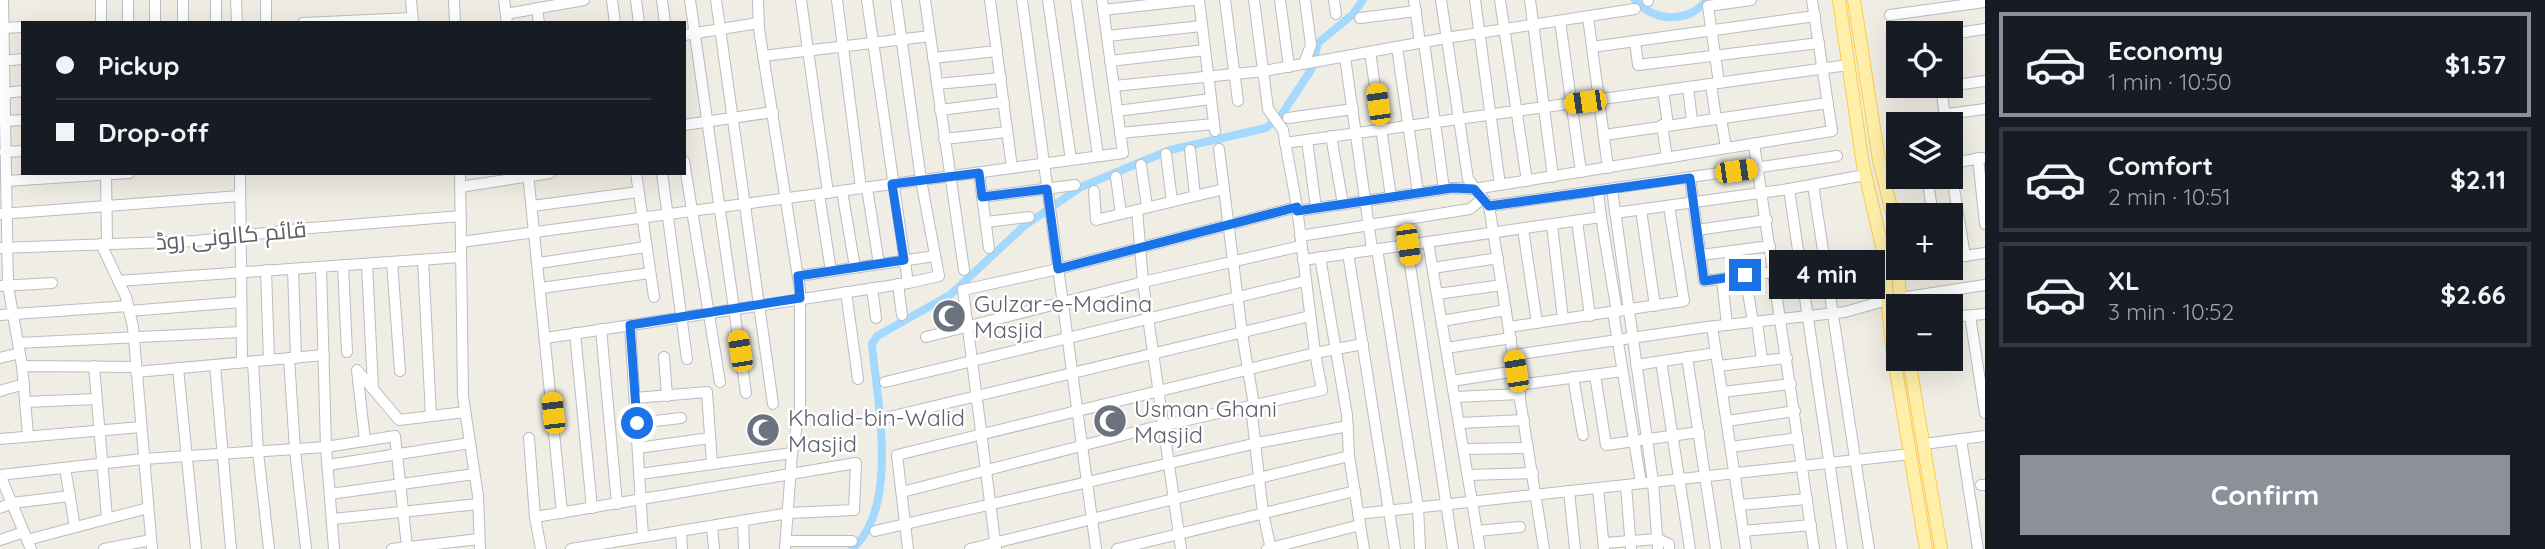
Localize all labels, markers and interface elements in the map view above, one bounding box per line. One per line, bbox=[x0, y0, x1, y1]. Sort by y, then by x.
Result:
map controls bbox=[1886, 21, 1963, 371]
button: locate bbox=[1886, 21, 1963, 98]
icon: car bbox=[2024, 33, 2087, 96]
text: Economy bbox=[2108, 34, 2223, 67]
text: $1.57 bbox=[2445, 48, 2506, 81]
text: Pickup bbox=[98, 49, 180, 82]
text: 1 min · 10:50 bbox=[2108, 67, 2232, 96]
car bbox=[1365, 82, 1392, 126]
car bbox=[1563, 89, 1608, 115]
button: layers bbox=[1886, 112, 1963, 189]
text: Drop-off bbox=[98, 116, 209, 149]
icon: car bbox=[2024, 148, 2087, 211]
text: Comfort bbox=[2108, 149, 2213, 182]
car bbox=[1714, 158, 1759, 184]
text: $2.11 bbox=[2450, 163, 2506, 196]
text: 2 min · 10:51 bbox=[2108, 182, 2231, 211]
button: + bbox=[1886, 203, 1963, 280]
street label: قائم کالونی روڈ bbox=[154, 214, 308, 258]
car bbox=[1395, 223, 1422, 267]
callout: 4 min bbox=[1770, 250, 1885, 300]
route end bbox=[1729, 259, 1761, 291]
text: 4 min bbox=[1797, 260, 1857, 289]
icon: car bbox=[2024, 263, 2087, 326]
text: XL bbox=[2108, 264, 2140, 297]
text: $2.66 bbox=[2440, 278, 2506, 311]
place label: Gulzar-e-Madina Masjid bbox=[974, 289, 1152, 344]
button: − bbox=[1886, 294, 1963, 371]
mosque icon: Gulzar-e-Madina Masjid bbox=[930, 297, 968, 335]
text: 3 min · 10:52 bbox=[2108, 297, 2234, 326]
car bbox=[727, 329, 754, 373]
car bbox=[1503, 349, 1530, 393]
car bbox=[541, 391, 566, 435]
place label: Usman Ghani Masjid bbox=[1134, 394, 1277, 449]
mosque icon: Usman Ghani Masjid bbox=[1091, 402, 1129, 440]
place label: Khalid-bin-Walid Masjid bbox=[788, 403, 965, 458]
route start bbox=[621, 407, 653, 439]
mosque icon: Khalid-bin-Walid Masjid bbox=[744, 411, 782, 449]
button: Confirm bbox=[2020, 455, 2510, 535]

